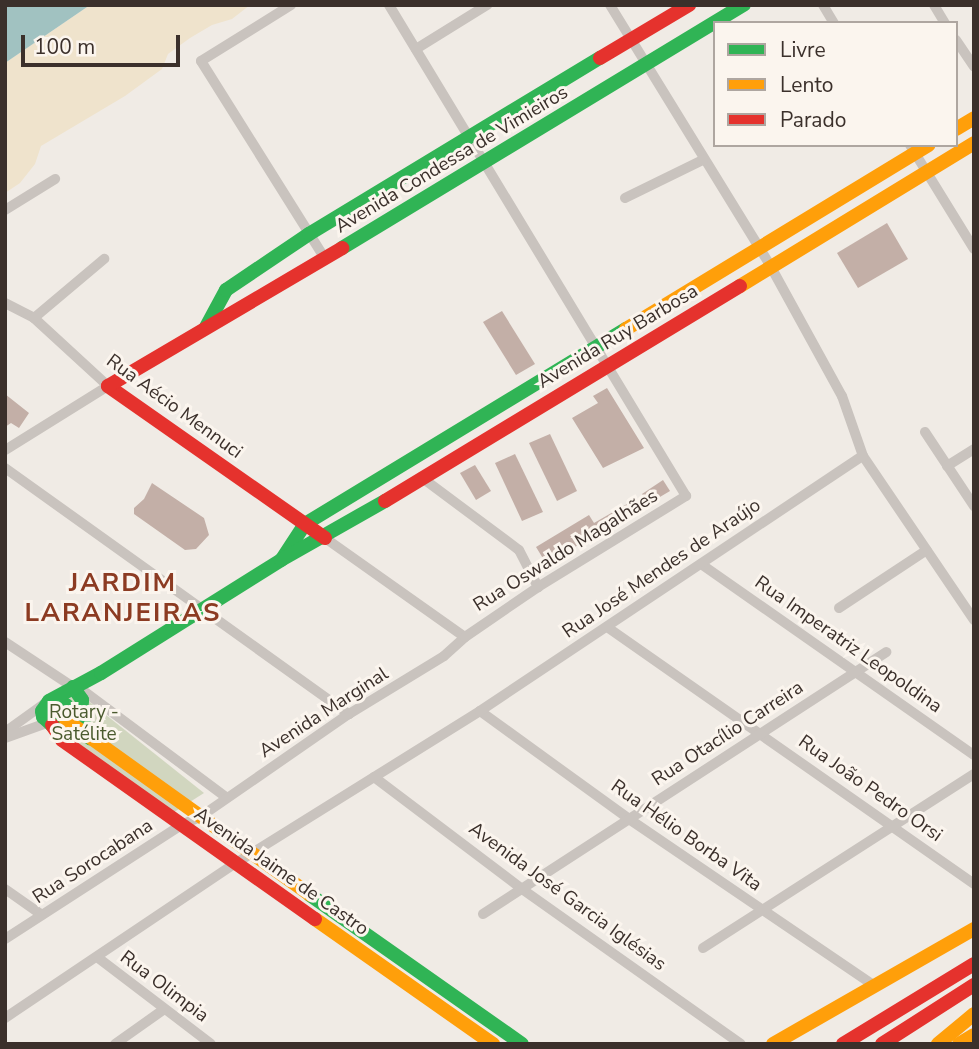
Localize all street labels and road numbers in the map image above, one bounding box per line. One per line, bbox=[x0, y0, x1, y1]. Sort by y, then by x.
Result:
street label: Avenida Condessa de Vimieiros bbox=[332, 81, 572, 239]
street label: Avenida Ruy Barbosa bbox=[534, 280, 702, 394]
street label: Rua Aécio Mennuci bbox=[102, 350, 246, 464]
street label: Rua Oswaldo Magalhães bbox=[470, 485, 662, 617]
street label: Rua José Mendes de Araújo bbox=[559, 494, 765, 644]
street label: Rua Imperatriz Leopoldina bbox=[750, 572, 946, 718]
street label: Avenida Marginal bbox=[255, 663, 393, 763]
street label: Rua Otacílio Carreira bbox=[648, 677, 808, 791]
street label: Rua João Pedro Orsi bbox=[794, 731, 946, 847]
street label: Rua Hélio Borba Vita bbox=[606, 775, 766, 897]
street label: Avenida Jaime de Castro bbox=[189, 803, 373, 941]
street label: Rua Sorocabana bbox=[29, 815, 157, 909]
street label: Avenida José Garcia Iglésias bbox=[464, 818, 670, 976]
street label: Rua Olimpia bbox=[115, 946, 213, 1028]

